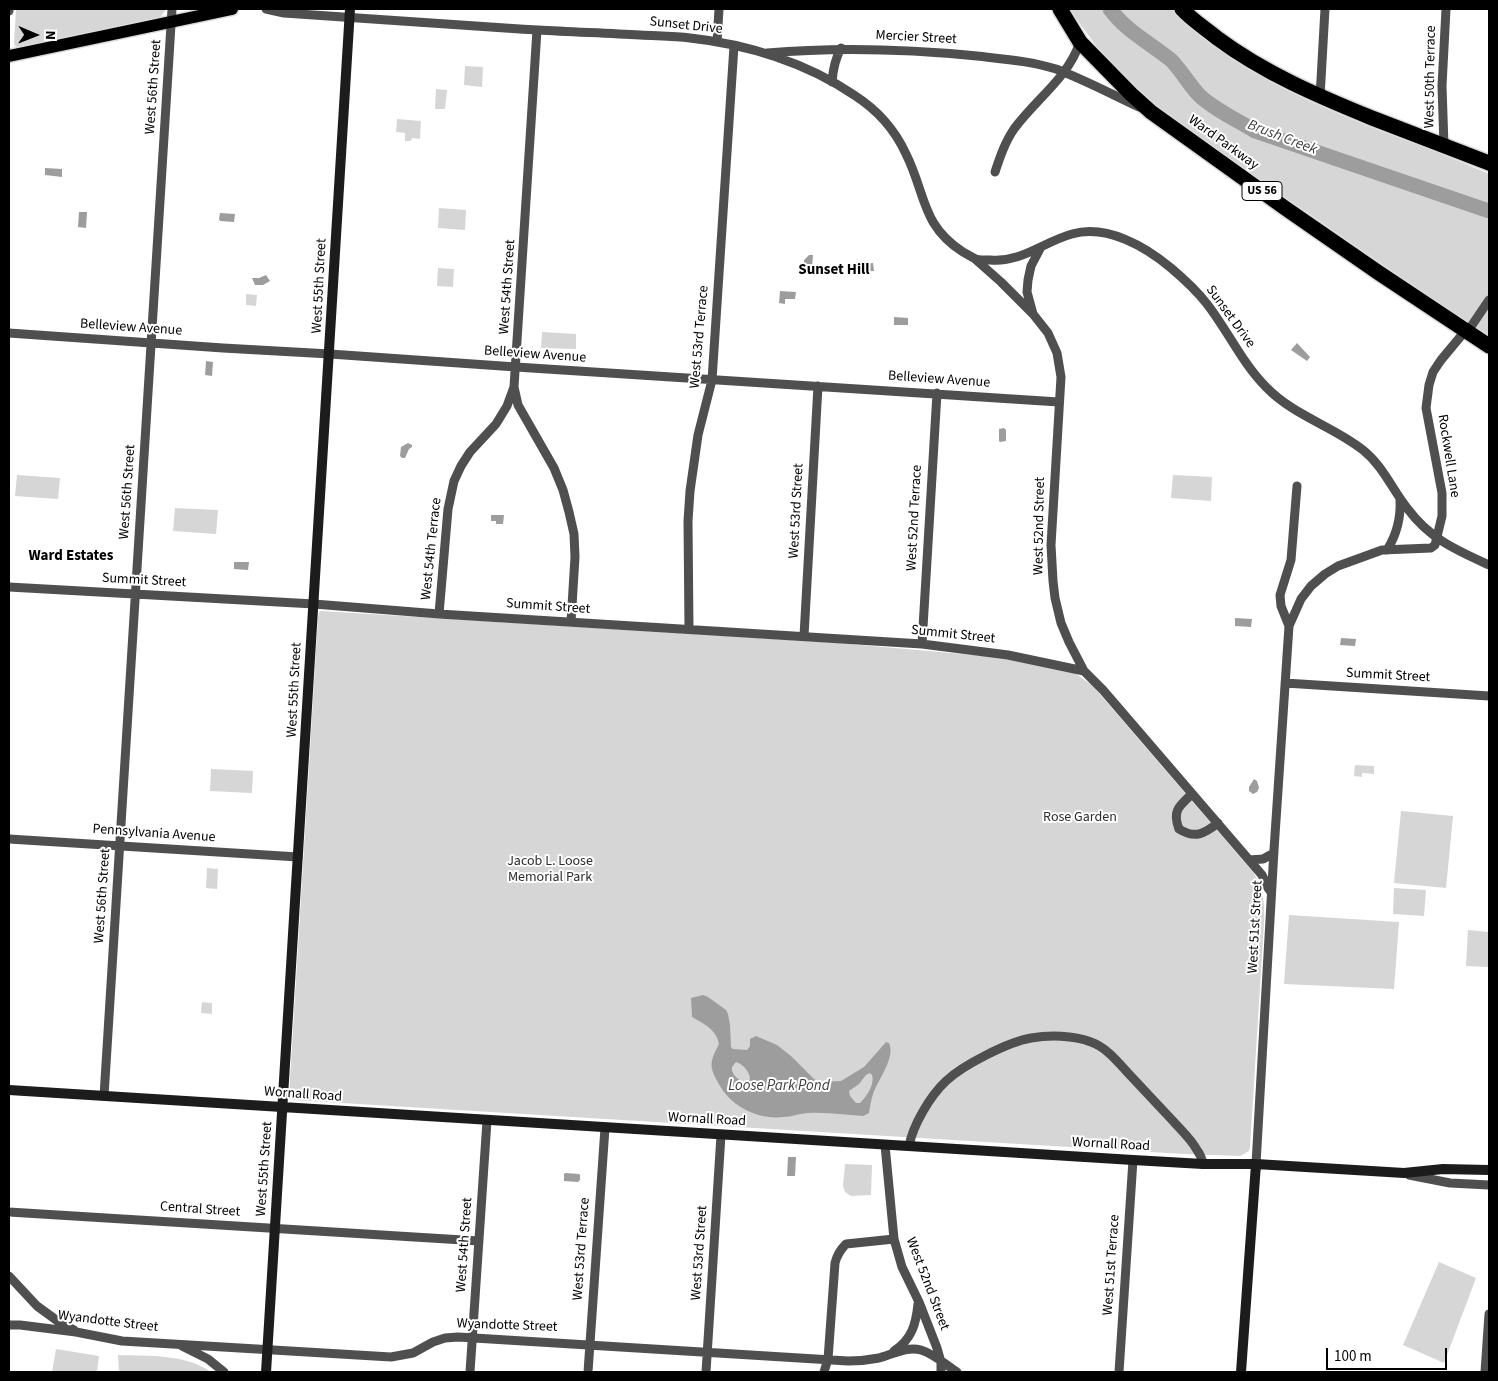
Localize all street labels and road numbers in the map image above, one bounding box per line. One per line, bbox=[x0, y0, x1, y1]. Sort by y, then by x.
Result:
street label: Sunset Drive bbox=[649, 14, 723, 38]
street label: West 50th Terrace bbox=[1422, 25, 1440, 129]
street label: Mercier Street bbox=[875, 27, 957, 49]
street label: West 56th Street bbox=[142, 39, 166, 135]
street label: Ward Parkway bbox=[1185, 112, 1261, 174]
road number: US 56 bbox=[1242, 182, 1282, 200]
street label: West 55th Street bbox=[309, 238, 331, 334]
street label: West 54th Street bbox=[496, 239, 520, 335]
street label: Sunset Drive bbox=[1202, 282, 1258, 352]
street label: West 53rd Terrace bbox=[687, 285, 713, 389]
street label: Belleview Avenue bbox=[79, 316, 183, 340]
street label: Belleview Avenue bbox=[483, 343, 587, 367]
street label: Belleview Avenue bbox=[887, 368, 991, 392]
street label: Rockwell Lane bbox=[1433, 413, 1463, 499]
street label: West 56th Street bbox=[116, 444, 140, 540]
street label: West 53rd Street bbox=[786, 463, 808, 559]
street label: West 52nd Terrace bbox=[904, 465, 926, 571]
street label: West 52nd Street bbox=[1031, 477, 1049, 575]
street label: West 54th Terrace bbox=[418, 497, 446, 601]
street label: Summit Street bbox=[101, 570, 187, 592]
street label: Summit Street bbox=[505, 596, 591, 618]
street label: Summit Street bbox=[910, 622, 996, 648]
street label: West 55th Street bbox=[284, 642, 306, 738]
street label: Summit Street bbox=[1345, 665, 1431, 687]
street label: Pennsylvania Avenue bbox=[92, 821, 216, 847]
street label: West 56th Street bbox=[91, 848, 115, 944]
street label: West 51st Street bbox=[1245, 880, 1267, 974]
street label: Wornall Road bbox=[263, 1084, 343, 1106]
street label: Wornall Road bbox=[668, 1110, 746, 1130]
street label: West 55th Street bbox=[253, 1121, 277, 1217]
street label: Wornall Road bbox=[1072, 1135, 1150, 1155]
street label: West 54th Street bbox=[453, 1197, 477, 1293]
street label: West 53rd Terrace bbox=[570, 1197, 594, 1301]
street label: Central Street bbox=[159, 1199, 241, 1221]
street label: West 53rd Street bbox=[688, 1205, 712, 1301]
street label: West 51st Terrace bbox=[1100, 1214, 1124, 1316]
street label: West 52nd Street bbox=[902, 1235, 952, 1333]
street label: Wyandotte Street bbox=[57, 1308, 159, 1336]
street label: Wyandotte Street bbox=[456, 1316, 558, 1336]

